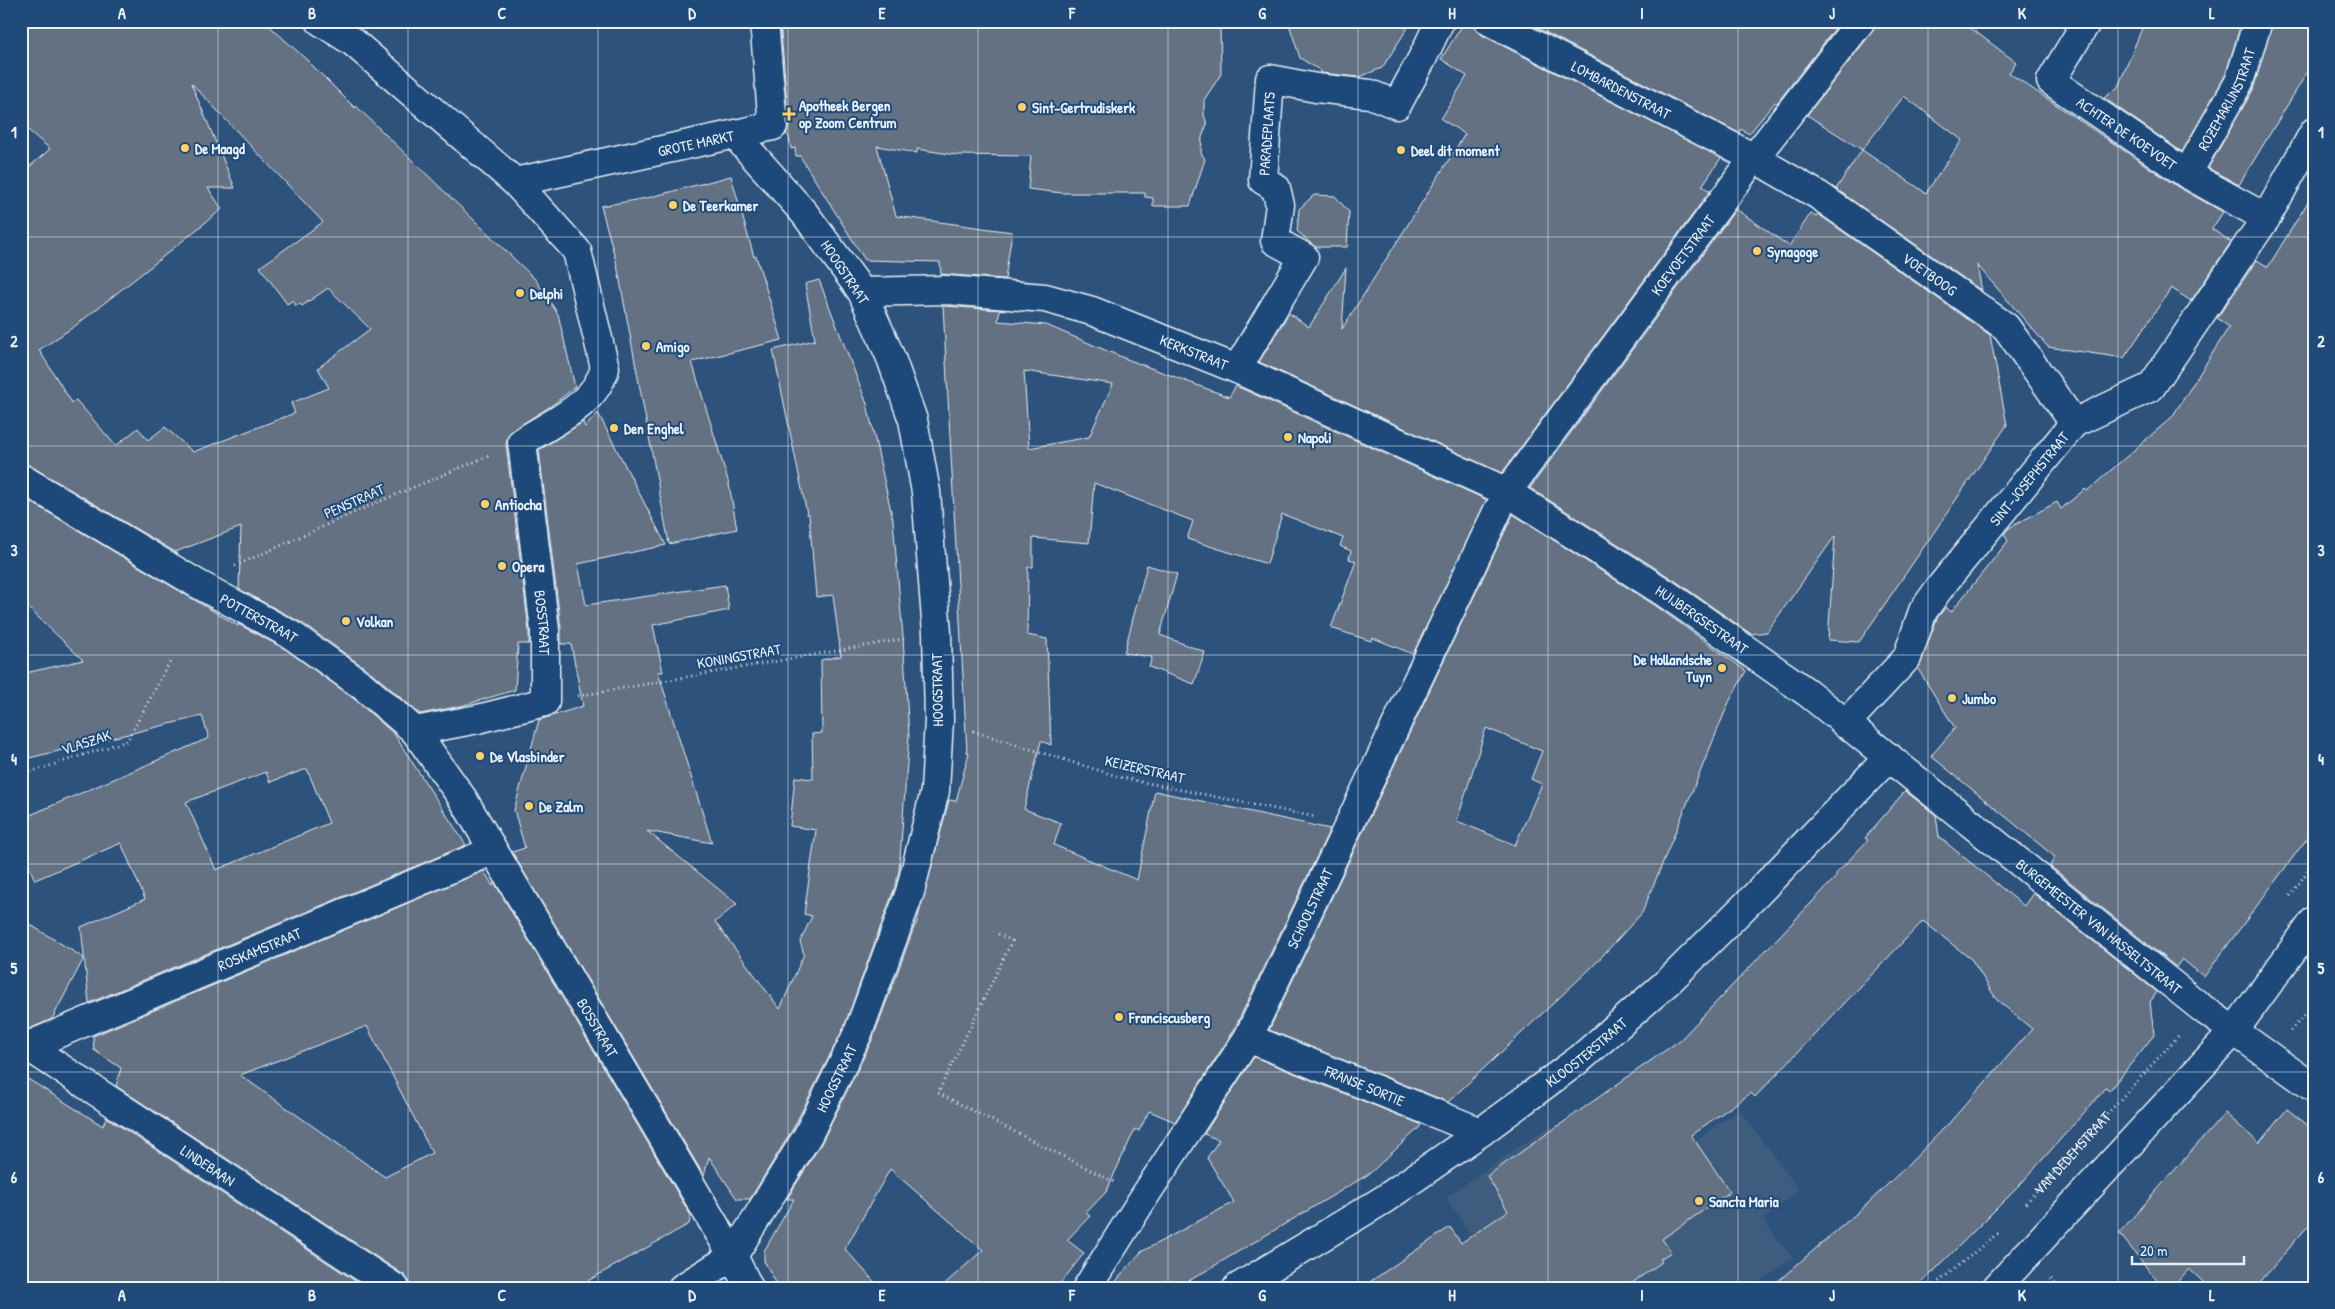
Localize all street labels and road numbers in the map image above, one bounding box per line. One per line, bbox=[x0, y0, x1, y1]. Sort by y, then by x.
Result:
street label: ROZEMARIJNSTRAAT bbox=[2192, 44, 2260, 154]
street label: LOMBARDENSTRAAT bbox=[1568, 55, 1675, 124]
street label: PARADEPLAATS bbox=[1253, 91, 1280, 176]
street label: ACHTER DE KOEVOET bbox=[2073, 91, 2182, 175]
street label: GROTE MARKT bbox=[656, 124, 737, 161]
street label: KOEVOETSTRAAT bbox=[1646, 209, 1720, 300]
street label: HOOGSTRAAT bbox=[816, 236, 875, 309]
street label: VOETBOOG bbox=[1899, 247, 1962, 300]
street label: KERKSTRAAT bbox=[1157, 329, 1232, 375]
street label: SINT-JOSEPHSTRAAT bbox=[1984, 426, 2074, 530]
street label: PENSTRAAT bbox=[320, 478, 388, 524]
street label: HUIJBERGSESTRAAT bbox=[1652, 579, 1754, 659]
street label: POTTERSTRAAT bbox=[217, 588, 303, 648]
street label: BOSSTRAAT bbox=[530, 589, 556, 656]
street label: KONINGSTRAAT bbox=[695, 638, 784, 674]
street label: HOOGSTRAAT bbox=[926, 652, 948, 727]
street label: VLASZAK bbox=[59, 724, 114, 760]
street label: KEIZERSTRAAT bbox=[1103, 750, 1188, 789]
street label: BURGEMEESTER VAN HASSELTSTRAAT bbox=[2012, 853, 2187, 999]
street label: SCHOOLSTRAAT bbox=[1281, 864, 1338, 952]
street label: ROSKAMSTRAAT bbox=[214, 922, 305, 976]
street label: BOSSTRAAT bbox=[572, 994, 624, 1062]
street label: KLOOSTERSTRAAT bbox=[1541, 1011, 1632, 1091]
street label: HOOGSTRAAT bbox=[810, 1040, 862, 1116]
street label: FRANSE SORTIE bbox=[1321, 1059, 1408, 1111]
street label: VAN DEDEMSTRAAT bbox=[2028, 1106, 2116, 1199]
street label: LINDEBAAN bbox=[177, 1140, 239, 1191]

